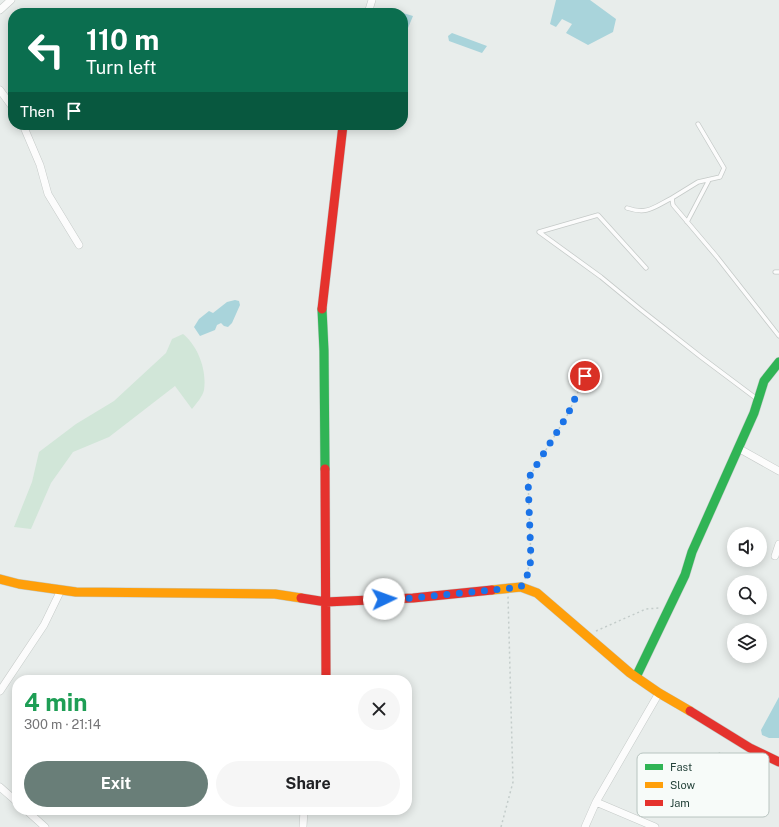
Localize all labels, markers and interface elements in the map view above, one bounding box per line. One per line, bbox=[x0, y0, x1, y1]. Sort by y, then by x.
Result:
text: 110 m bbox=[86, 23, 159, 56]
icon: left bbox=[20, 24, 72, 76]
text: Turn left bbox=[86, 57, 156, 78]
icon: arrive bbox=[63, 100, 85, 122]
text: Then bbox=[20, 103, 55, 120]
pin bbox=[568, 359, 602, 393]
icon: arrive bbox=[574, 365, 596, 387]
map controls bbox=[727, 527, 767, 663]
button: sound bbox=[727, 527, 767, 567]
button: search bbox=[727, 575, 767, 615]
position arrow bbox=[363, 578, 405, 620]
button: layers bbox=[727, 623, 767, 663]
text: 4 min bbox=[24, 688, 87, 716]
button: close bbox=[358, 688, 400, 730]
text: 300 m · 21:14 bbox=[24, 717, 101, 732]
legend bbox=[637, 753, 769, 817]
button: Exit bbox=[24, 761, 208, 807]
button: Share bbox=[216, 761, 400, 807]
text: Fast bbox=[670, 761, 692, 773]
text: Slow bbox=[670, 779, 696, 791]
text: Jam bbox=[670, 797, 690, 809]

